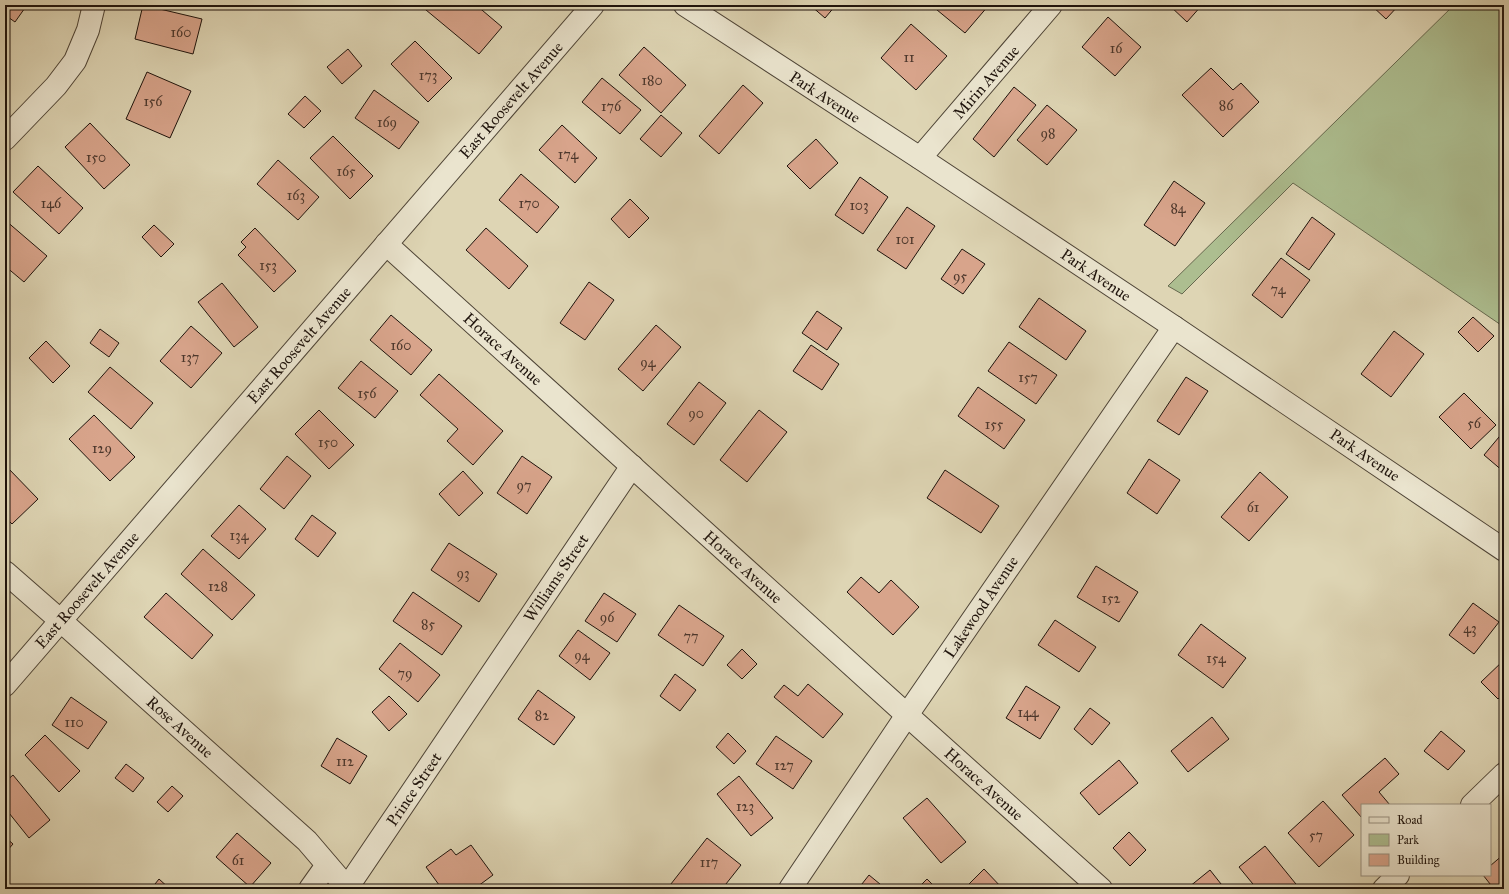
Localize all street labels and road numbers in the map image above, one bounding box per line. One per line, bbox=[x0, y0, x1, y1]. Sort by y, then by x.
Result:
street label: East Roosevelt Avenue bbox=[455, 37, 567, 162]
street label: Mirin Avenue bbox=[949, 41, 1023, 123]
street label: Park Avenue bbox=[786, 67, 864, 127]
street label: Park Avenue bbox=[1057, 245, 1135, 306]
street label: East Roosevelt Avenue bbox=[243, 282, 355, 407]
street label: Horace Avenue bbox=[460, 309, 547, 390]
street label: Park Avenue bbox=[1326, 425, 1404, 486]
street label: East Roosevelt Avenue bbox=[31, 527, 143, 652]
street label: Horace Avenue bbox=[700, 527, 787, 608]
street label: Williams Street bbox=[520, 530, 593, 626]
street label: Lakewood Avenue bbox=[940, 552, 1022, 662]
street label: Rose Avenue bbox=[143, 692, 218, 762]
street label: Horace Avenue bbox=[941, 744, 1028, 825]
street label: Prince Street bbox=[382, 748, 446, 829]

